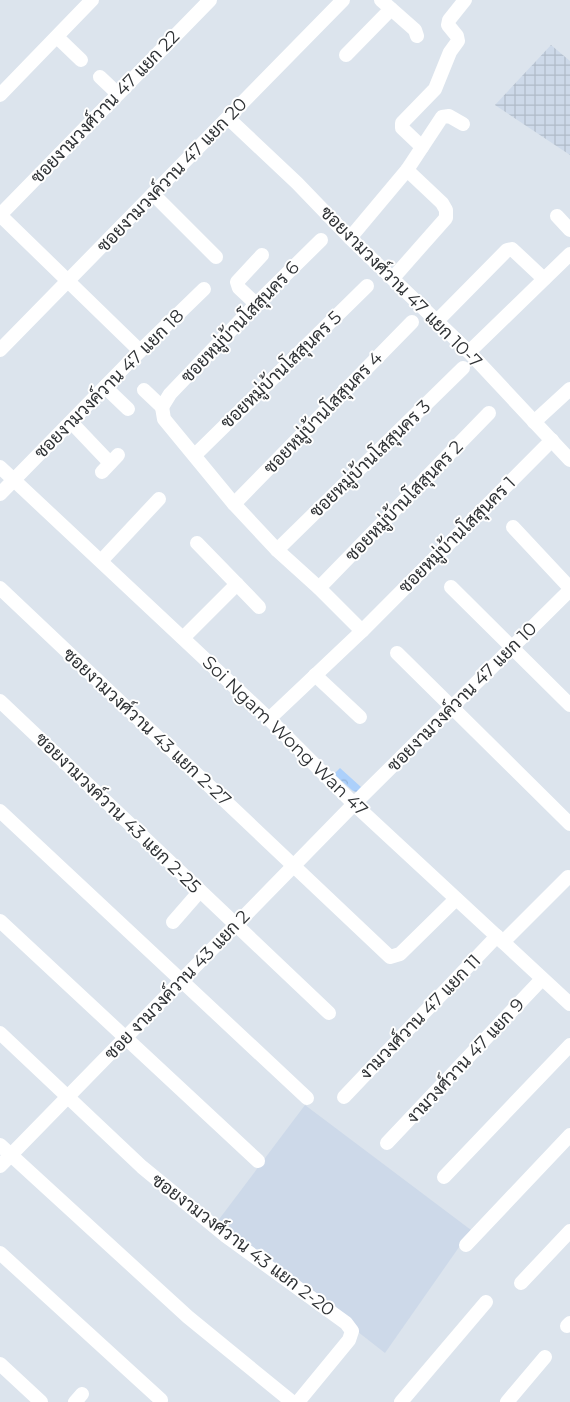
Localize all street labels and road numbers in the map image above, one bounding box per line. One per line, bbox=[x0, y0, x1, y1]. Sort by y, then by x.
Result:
street label: ซอยงามวงศ์วาน 47 แยก 22 bbox=[25, 24, 184, 188]
street label: ซอยงามวงค์วาน 47 แยก 20 bbox=[91, 92, 252, 257]
street label: ซอยงามวงศ์วาน 47 แยก 10-7 bbox=[315, 200, 488, 373]
street label: ซอยหมู่บ้านโสสุนคร 6 bbox=[175, 255, 305, 389]
street label: ซอยงามวงค์วาน 47 แยก 18 bbox=[28, 303, 188, 463]
street label: ซอยหมู่บ้านโสสุนคร 5 bbox=[214, 305, 348, 435]
street label: ซอยหมู่บ้านโสสุนคร 4 bbox=[258, 346, 389, 480]
street label: ซอยหมู่บ้านโสสุนคร 3 bbox=[303, 394, 437, 524]
street label: ซอยหมู่บ้านโสสุนคร 2 bbox=[339, 434, 469, 568]
street label: ซอยหมู่บ้านโสสุนคร 1 bbox=[393, 471, 521, 599]
street label: ซอยงามวงค์วาน 47 แยก 10 bbox=[381, 616, 541, 776]
street label: ซอยงามวงศ์วาน 43 แยก 2-27 bbox=[58, 642, 237, 811]
street label: Soi Ngam Wong Wan 47 bbox=[198, 651, 372, 821]
street label: ซอยงามวงค์วาน 43 แยก 2-25 bbox=[31, 727, 207, 898]
street label: ซอย งามวงค์วาน 43 แยก 2 bbox=[98, 904, 254, 1064]
street label: งามวงศ์วาน 47 แยก 11 bbox=[353, 948, 485, 1084]
street label: งามวงศ์วาน 47 แยก 9 bbox=[400, 992, 529, 1128]
street label: ซอยงามวงศ์วาน 43 แยก 2-20 bbox=[147, 1167, 340, 1321]

